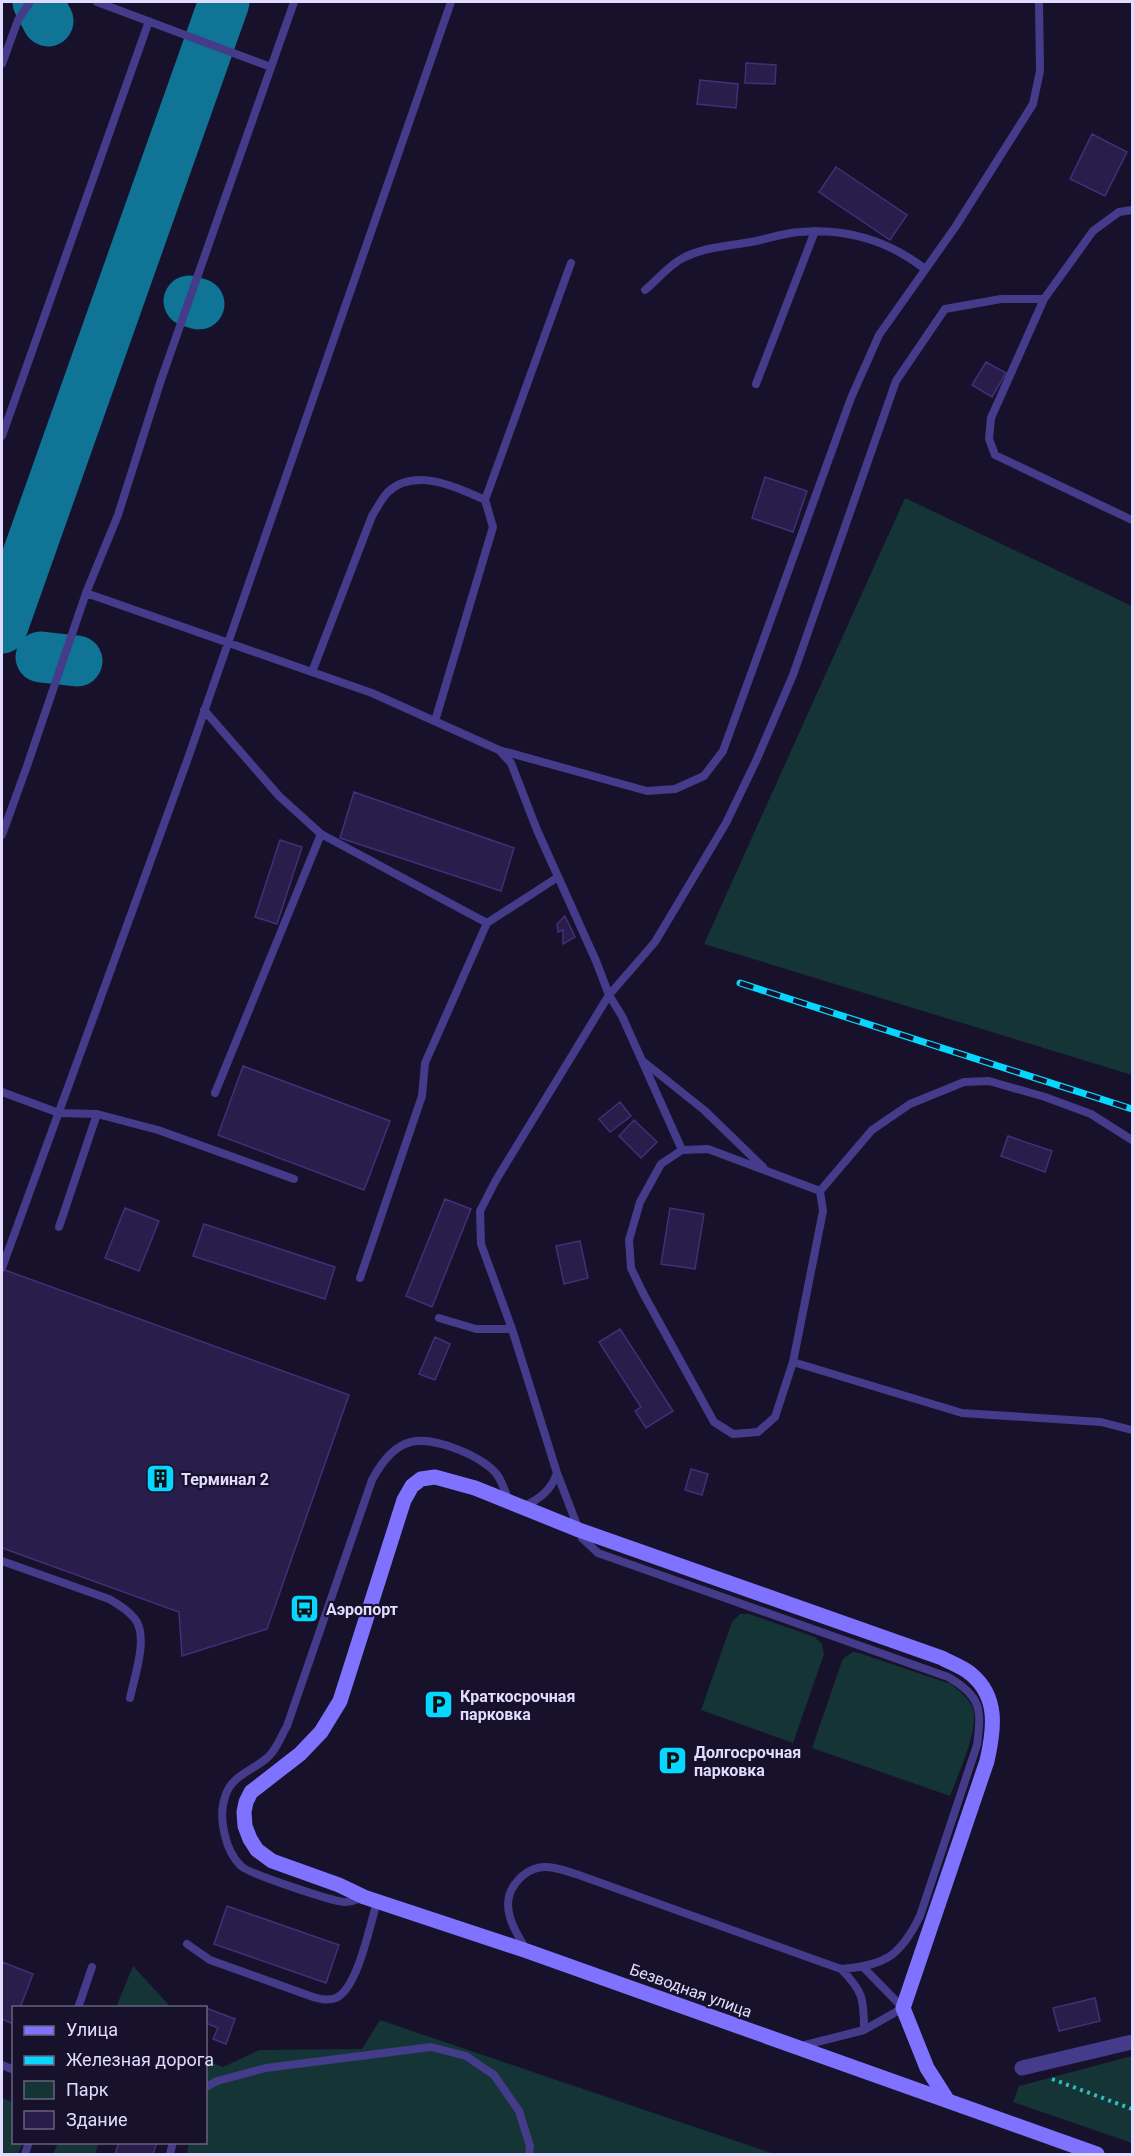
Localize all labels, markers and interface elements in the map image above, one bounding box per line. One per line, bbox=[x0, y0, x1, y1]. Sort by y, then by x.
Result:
building icon: Терминал 2 bbox=[144, 1463, 176, 1495]
place label: Терминал 2 bbox=[181, 1470, 269, 1489]
bus stop icon: Аэропорт bbox=[289, 1593, 321, 1625]
place label: Аэропорт bbox=[326, 1600, 398, 1619]
place label: Краткосрочная парковка bbox=[460, 1687, 575, 1724]
parking icon: Краткосрочная парковка bbox=[423, 1689, 455, 1721]
place label: Долгосрочная парковка bbox=[694, 1743, 801, 1780]
parking icon: Долгосрочная парковка bbox=[657, 1745, 689, 1777]
street label: Безводная улица bbox=[627, 1960, 755, 2021]
legend bbox=[12, 2006, 207, 2144]
text: Улица bbox=[66, 2019, 118, 2040]
text: Железная дорога bbox=[66, 2049, 214, 2070]
text: Парк bbox=[66, 2079, 109, 2100]
text: Здание bbox=[66, 2109, 128, 2130]

